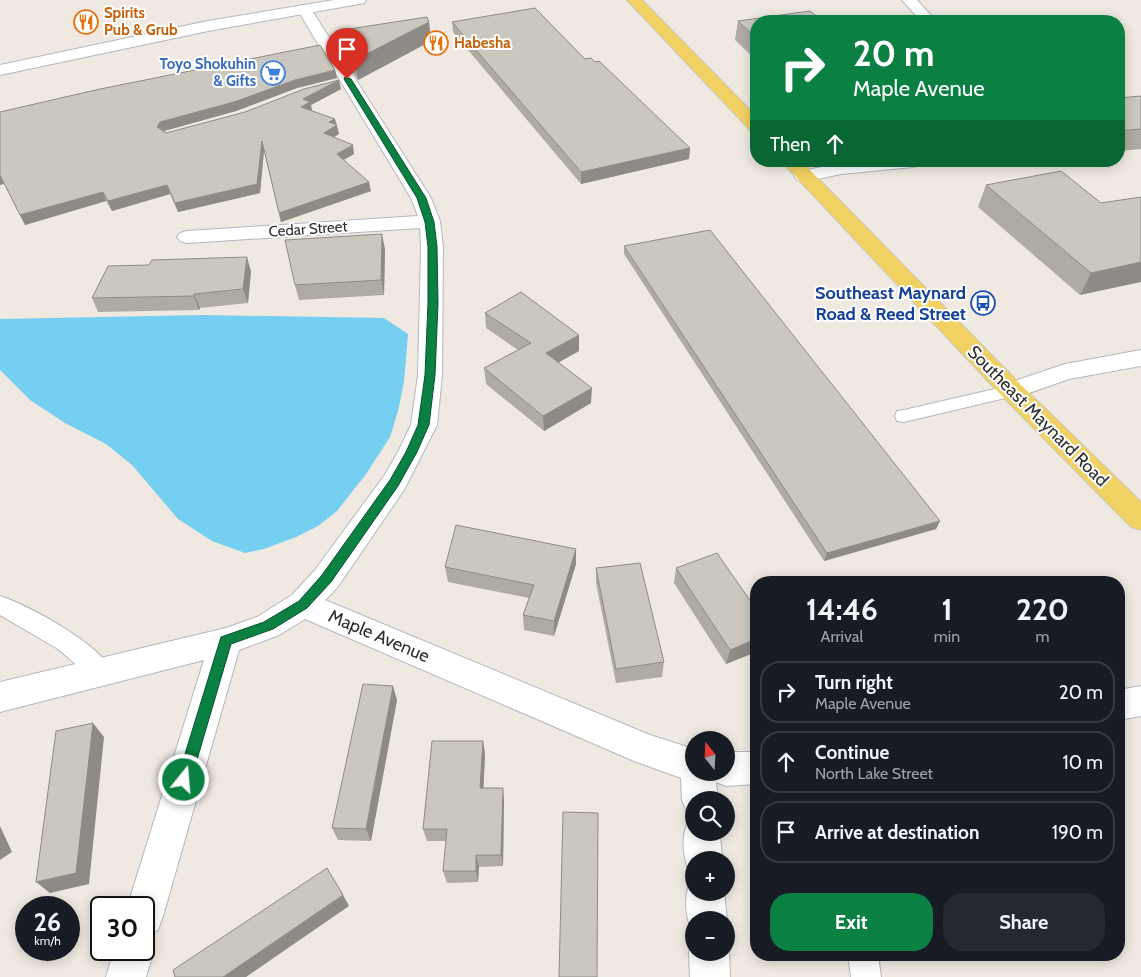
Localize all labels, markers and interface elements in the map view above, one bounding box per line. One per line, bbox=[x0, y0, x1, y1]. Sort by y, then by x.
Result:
place label: Spirits Pub & Grub bbox=[104, 4, 178, 39]
restaurant icon: Spirits Pub & Grub bbox=[73, 9, 99, 35]
pin bbox=[326, 28, 368, 79]
restaurant icon: Habesha bbox=[423, 30, 449, 56]
text: 20 m bbox=[853, 32, 935, 75]
place label: Habesha bbox=[454, 34, 511, 52]
icon: arrive bbox=[333, 35, 361, 63]
icon: right bbox=[770, 35, 835, 100]
place label: Toyo Shokuhin & Gifts bbox=[159, 55, 256, 90]
supermarket icon: Toyo Shokuhin & Gifts bbox=[260, 60, 286, 86]
text: Maple Avenue bbox=[853, 75, 985, 102]
icon: ahead bbox=[821, 130, 849, 158]
text: Then bbox=[770, 133, 811, 156]
street label: Cedar Street bbox=[268, 217, 348, 241]
place label: Southeast Maynard Road & Reed Street bbox=[815, 282, 966, 325]
bus stop icon: Southeast Maynard Road & Reed Street bbox=[970, 290, 996, 316]
street label: Southeast Maynard Road bbox=[963, 341, 1113, 491]
text: 14:46 bbox=[806, 591, 878, 628]
text: 1 bbox=[941, 591, 952, 628]
text: 220 bbox=[1016, 591, 1069, 628]
street label: Maple Avenue bbox=[325, 605, 433, 667]
text: Arrival bbox=[821, 627, 863, 646]
text: min bbox=[934, 627, 960, 646]
text: m bbox=[1036, 627, 1050, 646]
text: Turn right bbox=[815, 671, 893, 694]
icon: right bbox=[772, 678, 800, 706]
text: 20 m bbox=[1059, 681, 1103, 704]
text: Maple Avenue bbox=[815, 694, 911, 713]
north arrow bbox=[685, 731, 735, 781]
map controls bbox=[685, 731, 735, 961]
text: Continue bbox=[815, 741, 889, 764]
icon: ahead bbox=[772, 748, 800, 776]
text: 10 m bbox=[1063, 751, 1103, 774]
position arrow bbox=[157, 753, 209, 805]
text: North Lake Street bbox=[815, 764, 933, 783]
button: search bbox=[685, 791, 735, 841]
icon: arrive bbox=[772, 818, 800, 846]
text: Arrive at destination bbox=[815, 821, 979, 844]
text: 190 m bbox=[1052, 821, 1103, 844]
button: + bbox=[685, 851, 735, 901]
button: Exit bbox=[770, 893, 933, 951]
button: Share bbox=[943, 893, 1105, 951]
speed limit sign: 30 bbox=[90, 896, 155, 961]
text: 26 bbox=[34, 907, 61, 937]
button: − bbox=[685, 911, 735, 961]
text: km/h bbox=[34, 933, 61, 948]

